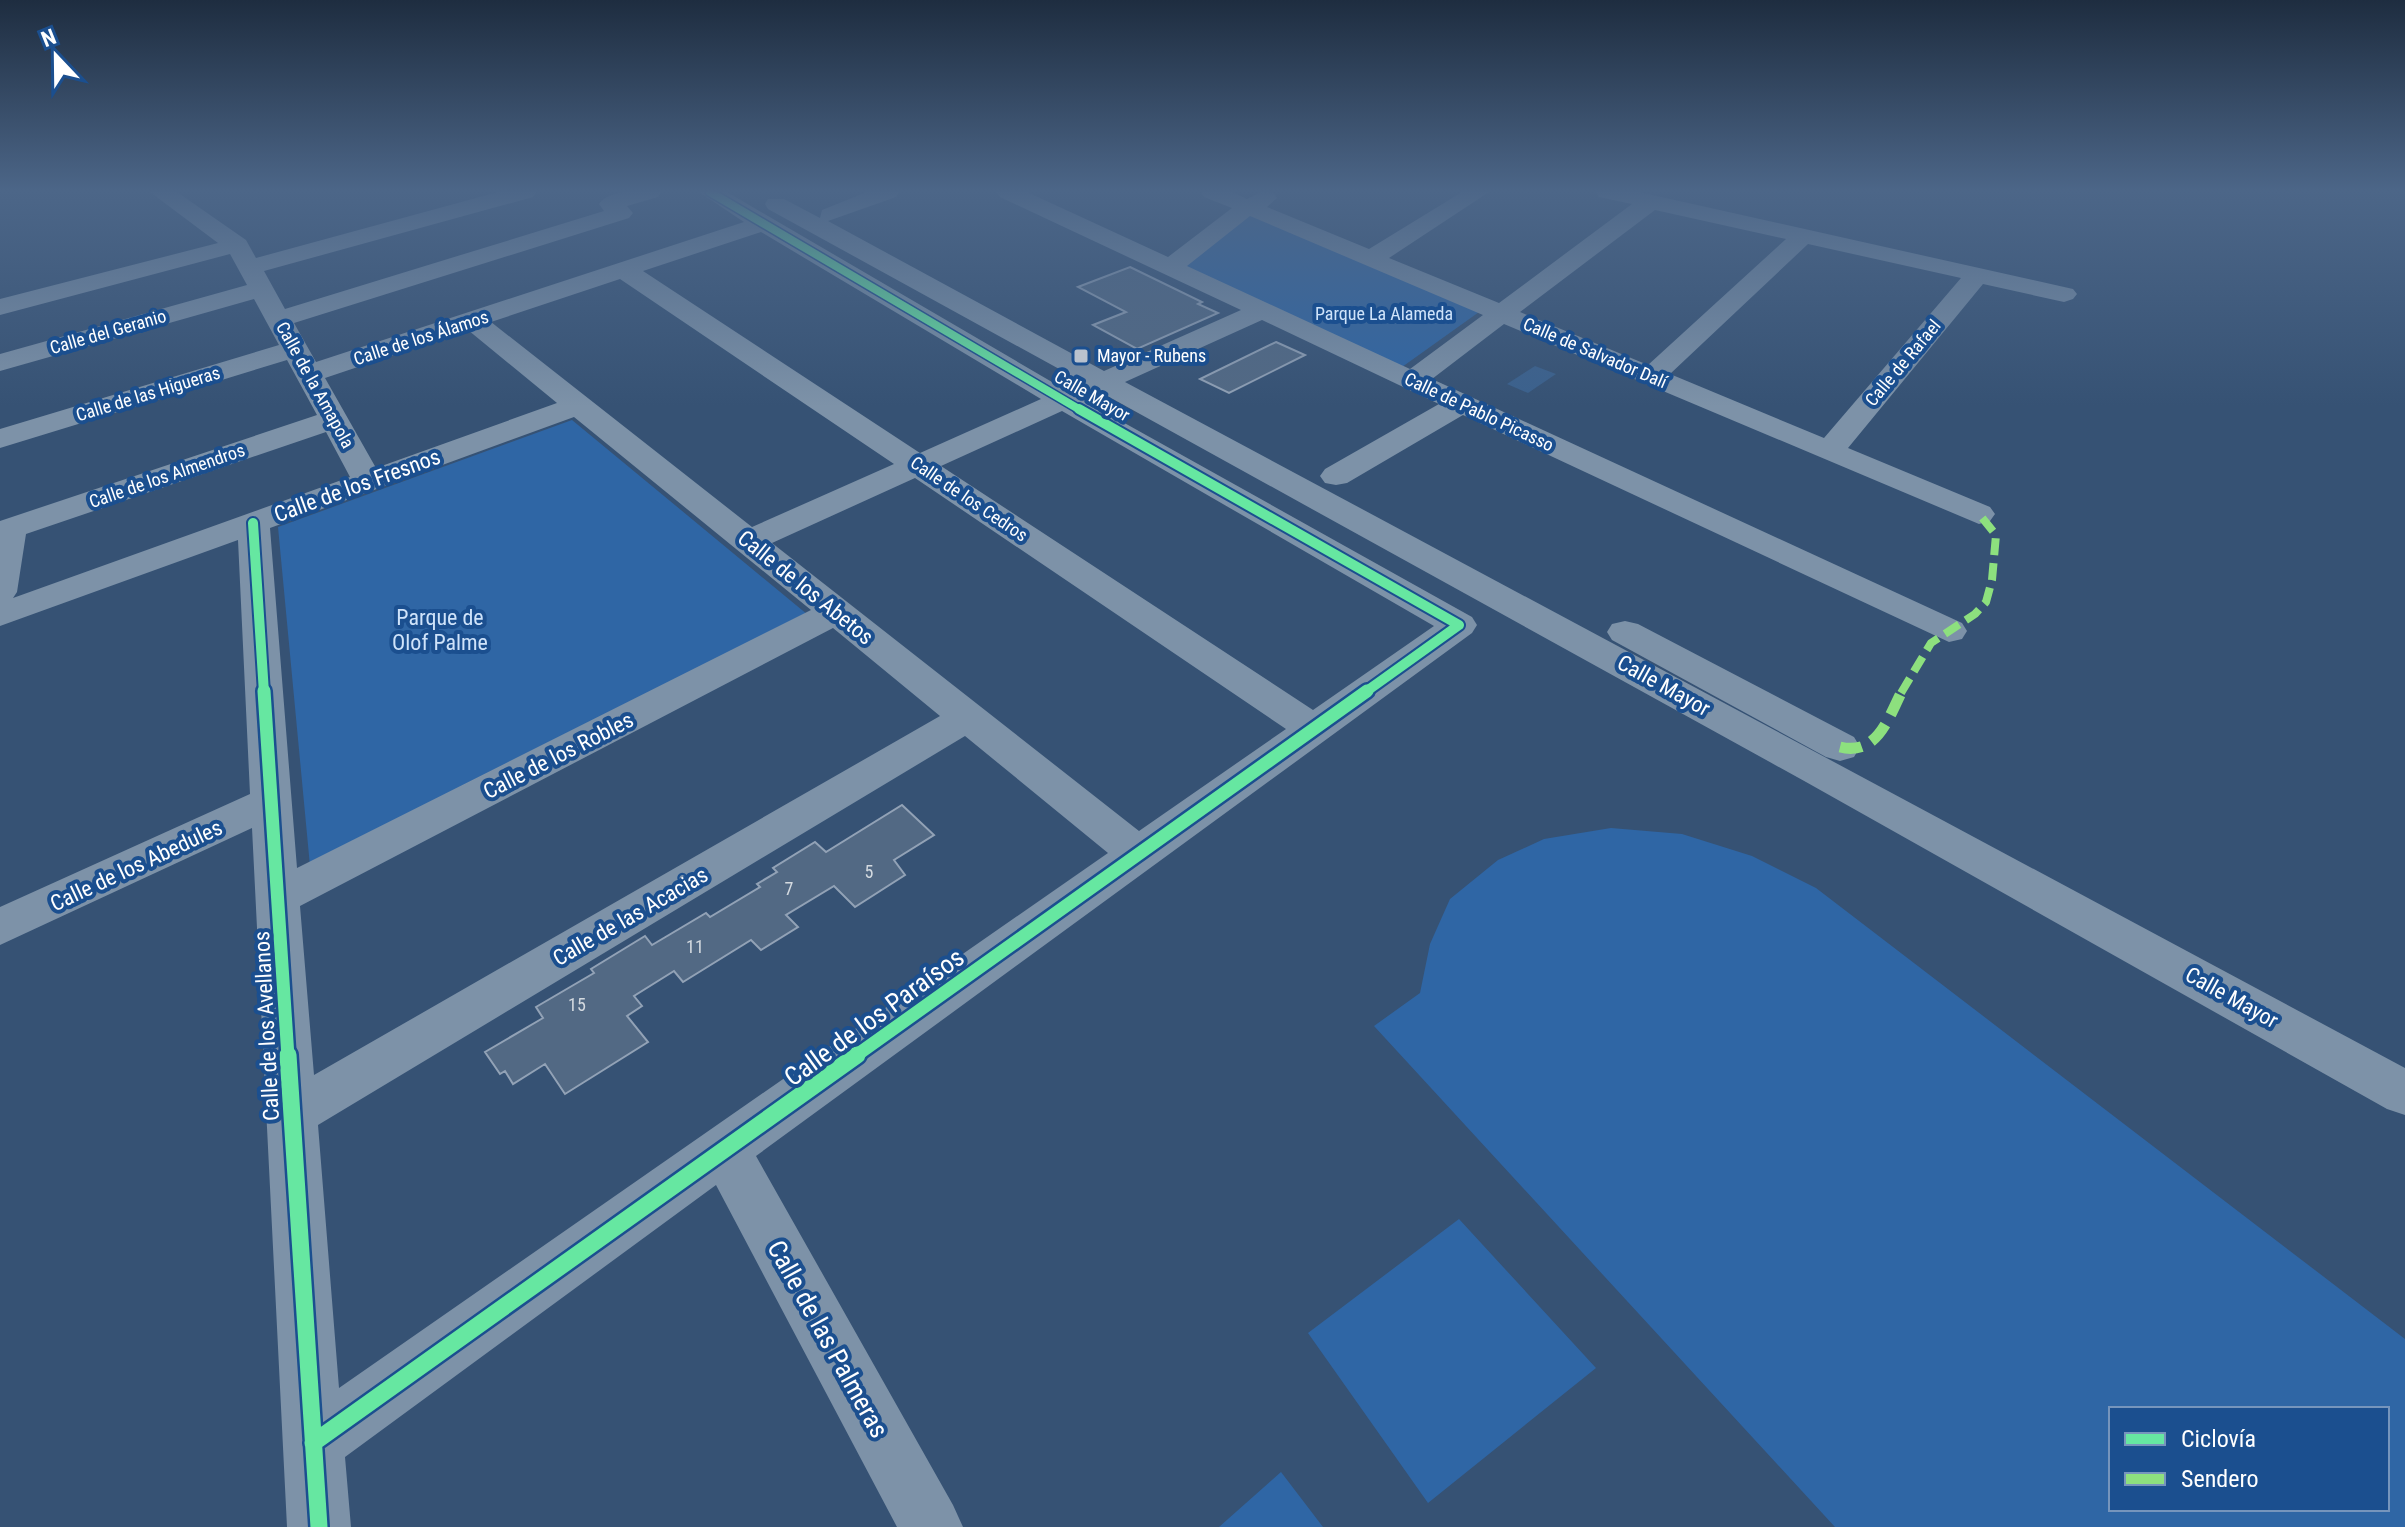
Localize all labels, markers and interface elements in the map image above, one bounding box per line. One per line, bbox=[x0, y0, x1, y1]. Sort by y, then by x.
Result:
north arrow bbox=[16, 16, 96, 96]
text: N bbox=[38, 24, 60, 52]
park label: Parque La Alameda bbox=[1315, 303, 1453, 324]
street label: Calle del Geranio bbox=[47, 305, 168, 358]
street label: Calle de los Álamos bbox=[351, 306, 491, 369]
street label: Calle de Salvador Dalí bbox=[1520, 313, 1671, 393]
street label: Calle de Rafael bbox=[1860, 315, 1945, 410]
street label: Calle de la Amapola bbox=[272, 318, 359, 452]
place label: Mayor - Rubens bbox=[1097, 345, 1206, 366]
marker: Mayor - Rubens bbox=[1072, 347, 1090, 365]
street label: Calle de las Higueras bbox=[73, 362, 222, 425]
street label: Calle Mayor bbox=[1051, 366, 1134, 426]
street label: Calle de Pablo Picasso bbox=[1401, 368, 1557, 455]
street label: Calle de los Almendros bbox=[86, 439, 247, 512]
street label: Calle de los Fresnos bbox=[271, 444, 444, 527]
street label: Calle de los Cedros bbox=[907, 452, 1032, 546]
street label: Calle de los Abetos bbox=[733, 525, 878, 650]
park label: Parque de Olof Palme bbox=[392, 605, 488, 655]
street label: Calle Mayor bbox=[1613, 650, 1715, 721]
street label: Calle de los Robles bbox=[479, 707, 637, 804]
street label: Calle de los Abedules bbox=[46, 815, 226, 916]
house number: 5 bbox=[865, 861, 874, 882]
street label: Calle de las Acacias bbox=[548, 862, 712, 971]
house number: 7 bbox=[785, 878, 794, 899]
street label: Calle de los Avellanos bbox=[249, 930, 284, 1122]
house number: 11 bbox=[686, 936, 704, 957]
street label: Calle de los Paraísos bbox=[778, 942, 970, 1092]
street label: Calle Mayor bbox=[2181, 962, 2283, 1033]
house number: 15 bbox=[568, 994, 586, 1015]
street label: Calle de las Palmeras bbox=[761, 1235, 895, 1443]
legend bbox=[2109, 1407, 2389, 1511]
text: Ciclovía bbox=[2181, 1425, 2256, 1453]
text: Sendero bbox=[2181, 1465, 2259, 1493]

